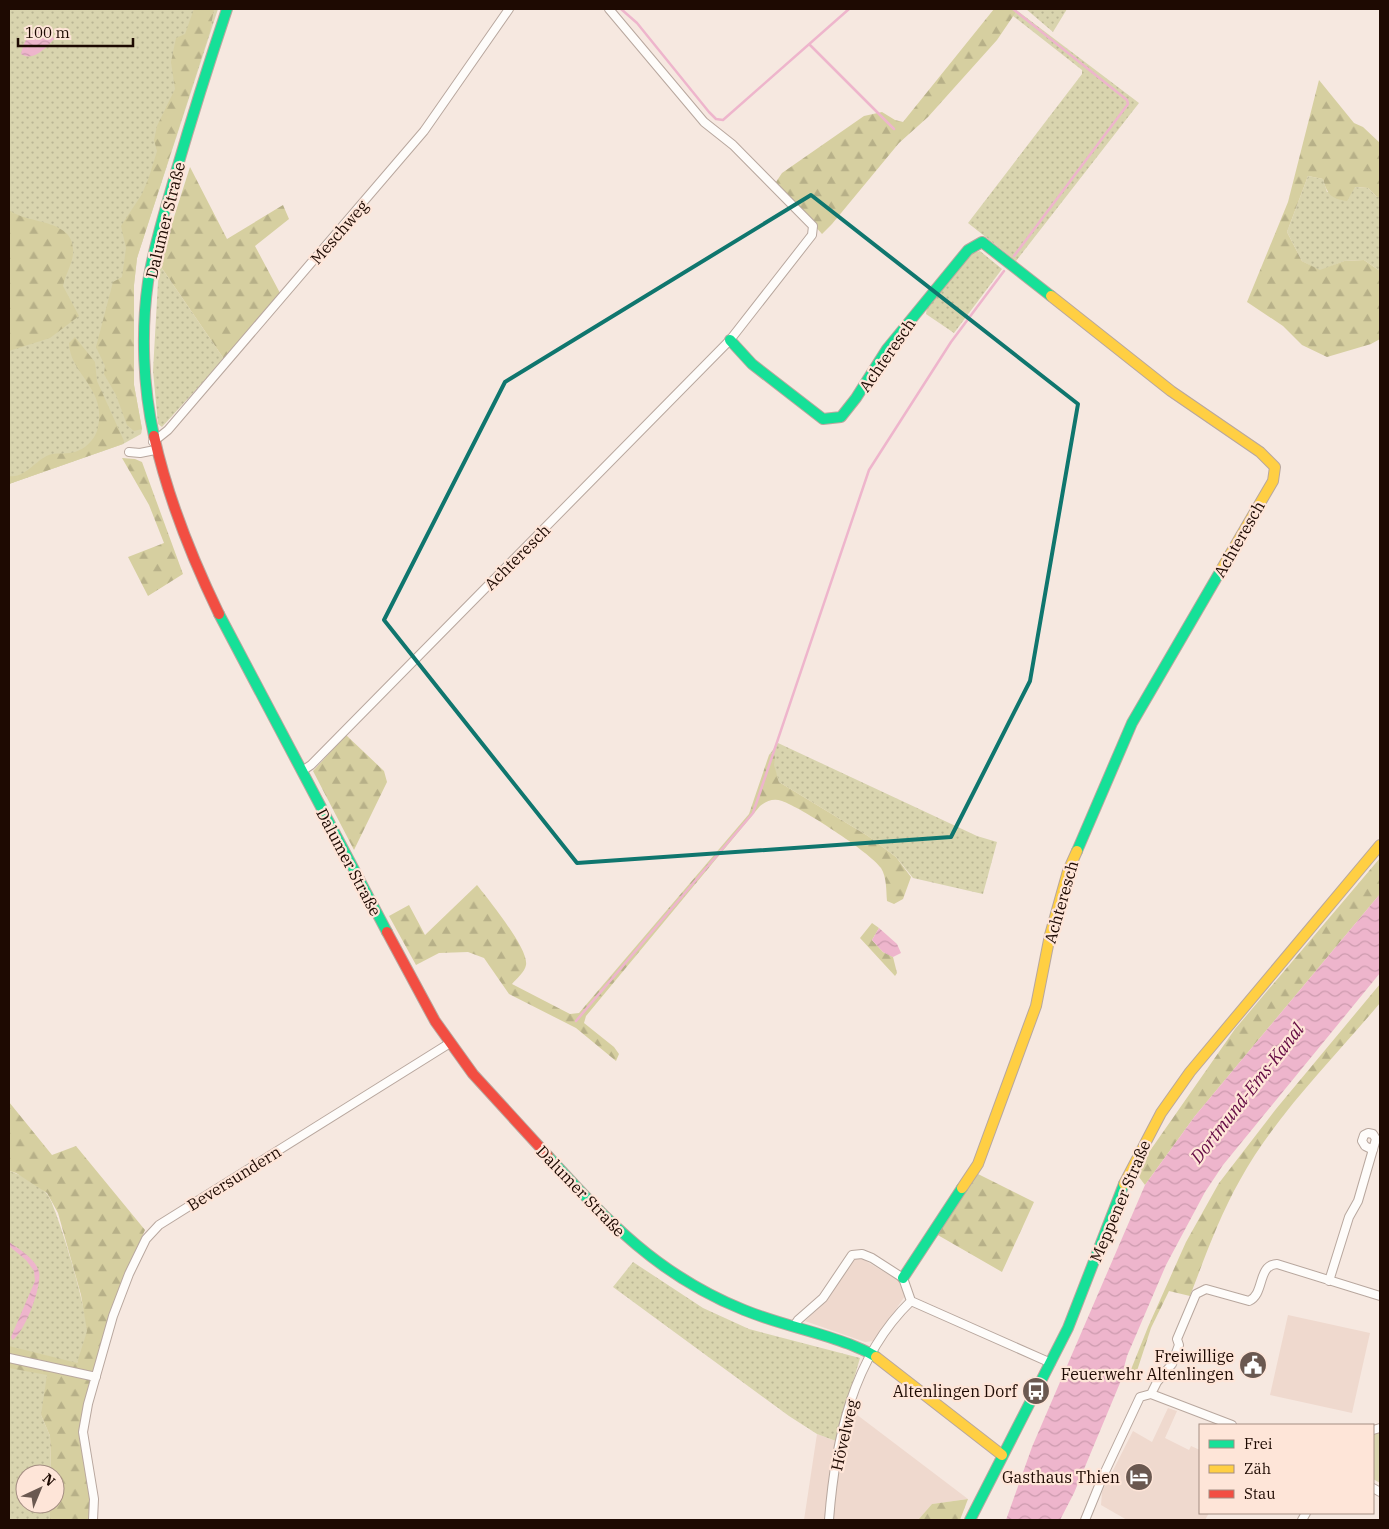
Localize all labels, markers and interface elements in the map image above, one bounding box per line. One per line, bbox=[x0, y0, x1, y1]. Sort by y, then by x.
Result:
scale bar bbox=[18, 15, 132, 47]
text: 100 m bbox=[25, 23, 70, 42]
street label: Dalumer Straße bbox=[141, 160, 189, 280]
street label: Meschweg bbox=[306, 196, 372, 268]
street label: Achteresch bbox=[854, 314, 920, 396]
street label: Achteresch bbox=[1209, 497, 1269, 581]
street label: Achteresch bbox=[480, 520, 554, 594]
street label: Dalumer Straße bbox=[312, 805, 386, 919]
street label: Achteresch bbox=[1040, 858, 1082, 946]
water label: Dortmund-Ems-Kanal bbox=[1185, 1018, 1309, 1168]
street label: Meppener Straße bbox=[1085, 1137, 1155, 1265]
street label: Beversundern bbox=[183, 1141, 285, 1215]
street label: Dalumer Straße bbox=[532, 1141, 630, 1241]
place label: Freiwillige Feuerwehr Altenlingen bbox=[1061, 1346, 1234, 1384]
public building icon: Freiwillige Feuerwehr Altenlingen bbox=[1238, 1350, 1268, 1380]
bus stop icon: Altenlingen Dorf bbox=[1021, 1376, 1051, 1406]
place label: Altenlingen Dorf bbox=[893, 1381, 1019, 1401]
street label: Hövelweg bbox=[826, 1397, 862, 1473]
legend bbox=[1199, 1424, 1374, 1514]
text: Frei bbox=[1244, 1434, 1273, 1453]
text: Zäh bbox=[1244, 1459, 1271, 1478]
hotel icon: Gasthaus Thien bbox=[1124, 1462, 1154, 1492]
north arrow bbox=[15, 1464, 65, 1514]
place label: Gasthaus Thien bbox=[1002, 1467, 1120, 1487]
text: N bbox=[39, 1469, 59, 1490]
text: Stau bbox=[1244, 1484, 1276, 1503]

